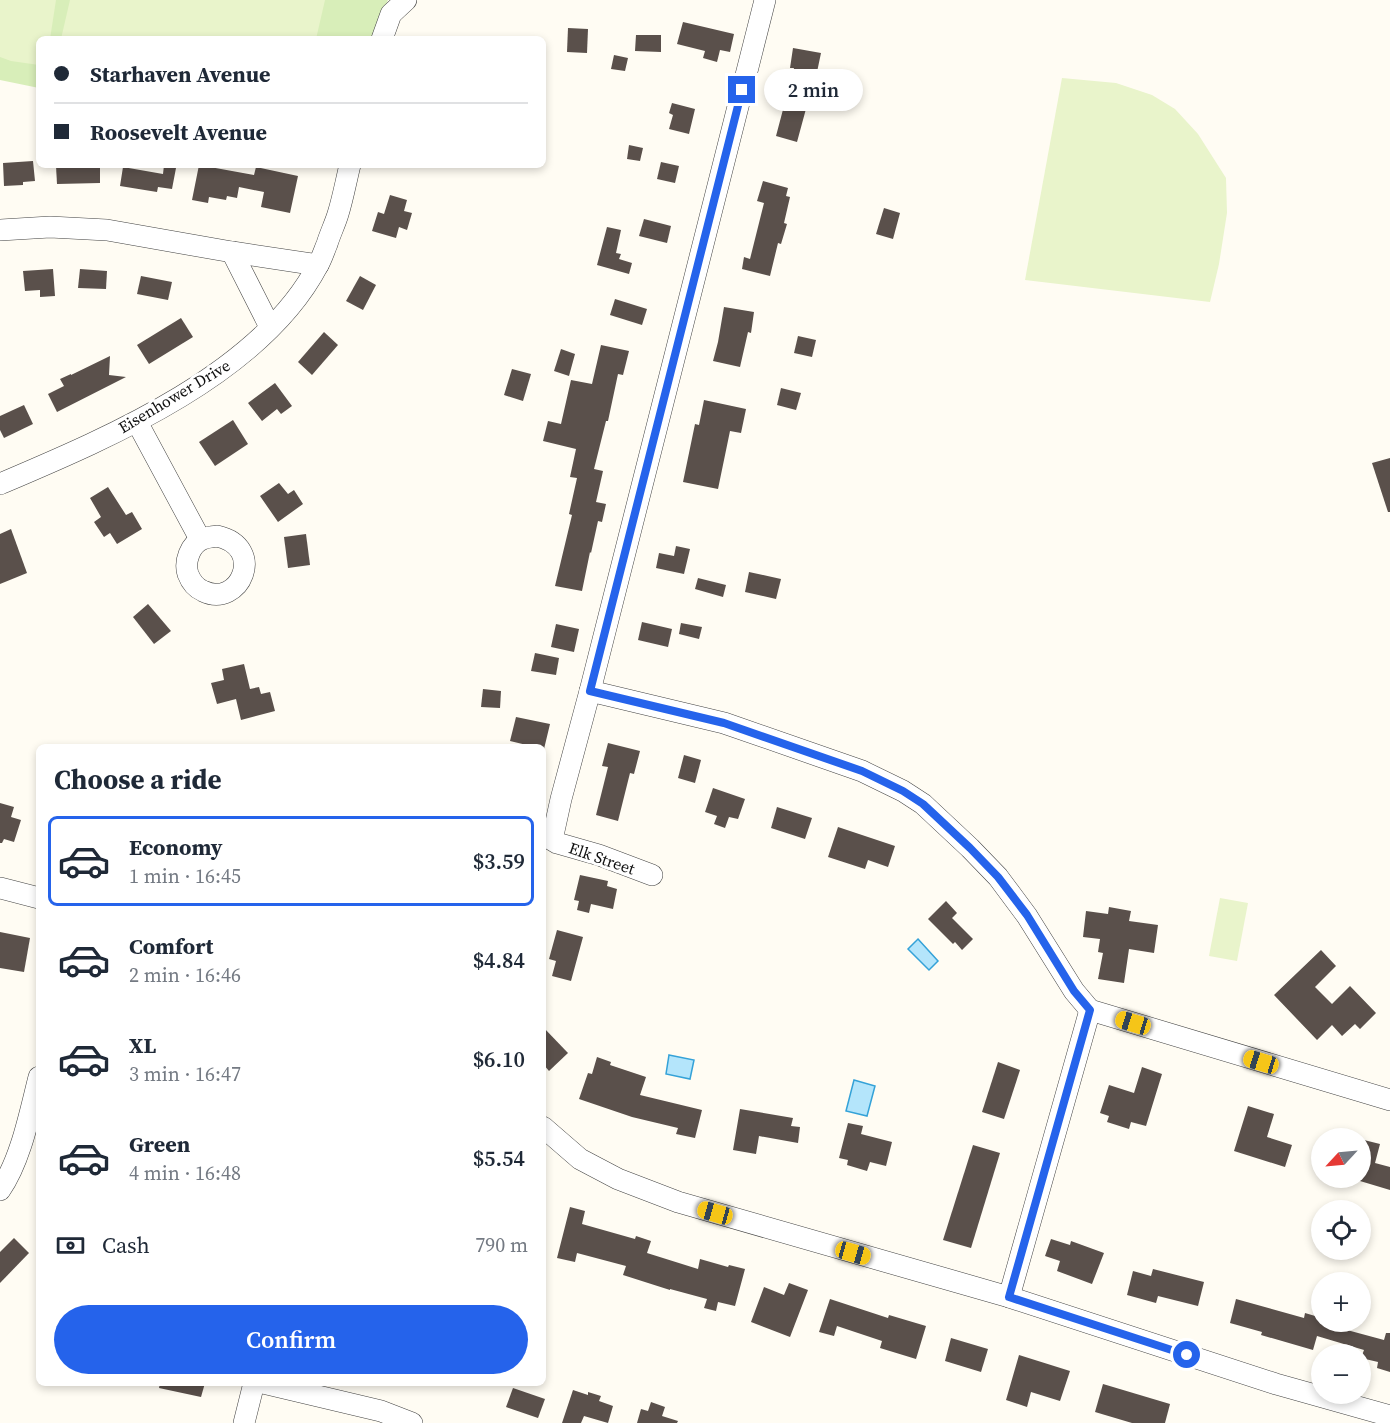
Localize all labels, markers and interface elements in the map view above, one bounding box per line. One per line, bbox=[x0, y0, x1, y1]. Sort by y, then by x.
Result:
text: Starhaven Avenue bbox=[90, 59, 270, 89]
callout: 2 min bbox=[763, 69, 862, 111]
route end bbox=[728, 76, 755, 103]
text: 2 min bbox=[788, 76, 839, 104]
text: Roosevelt Avenue bbox=[90, 117, 267, 147]
street label: Eisenhower Drive bbox=[114, 354, 234, 438]
text: Choose a ride bbox=[54, 761, 222, 798]
text: Economy bbox=[129, 832, 223, 862]
icon: car bbox=[57, 834, 111, 888]
street label: Elk Street bbox=[566, 836, 639, 880]
text: $3.59 bbox=[473, 846, 525, 876]
text: 1 min · 16:45 bbox=[129, 862, 241, 890]
text: Comfort bbox=[129, 931, 213, 961]
icon: car bbox=[57, 933, 111, 987]
text: $4.84 bbox=[473, 945, 525, 975]
text: 2 min · 16:46 bbox=[129, 961, 241, 989]
car bbox=[1113, 1009, 1153, 1037]
text: XL bbox=[129, 1030, 156, 1060]
icon: car bbox=[57, 1032, 111, 1086]
text: $6.10 bbox=[473, 1044, 525, 1074]
car bbox=[1241, 1048, 1281, 1076]
text: 3 min · 16:47 bbox=[129, 1060, 241, 1088]
north arrow bbox=[1311, 1128, 1371, 1188]
map controls bbox=[1311, 1128, 1371, 1404]
text: Green bbox=[129, 1129, 190, 1159]
icon: car bbox=[57, 1131, 111, 1185]
text: $5.54 bbox=[473, 1143, 525, 1173]
text: 4 min · 16:48 bbox=[129, 1159, 241, 1187]
car bbox=[695, 1199, 735, 1227]
button: locate bbox=[1311, 1200, 1371, 1260]
icon: cash bbox=[54, 1229, 87, 1262]
text: Cash bbox=[102, 1230, 150, 1260]
text: 790 m bbox=[475, 1231, 528, 1259]
car bbox=[833, 1239, 873, 1267]
button: + bbox=[1311, 1272, 1371, 1332]
button: Confirm bbox=[54, 1305, 528, 1374]
route start bbox=[1173, 1341, 1200, 1368]
button: − bbox=[1311, 1344, 1371, 1404]

